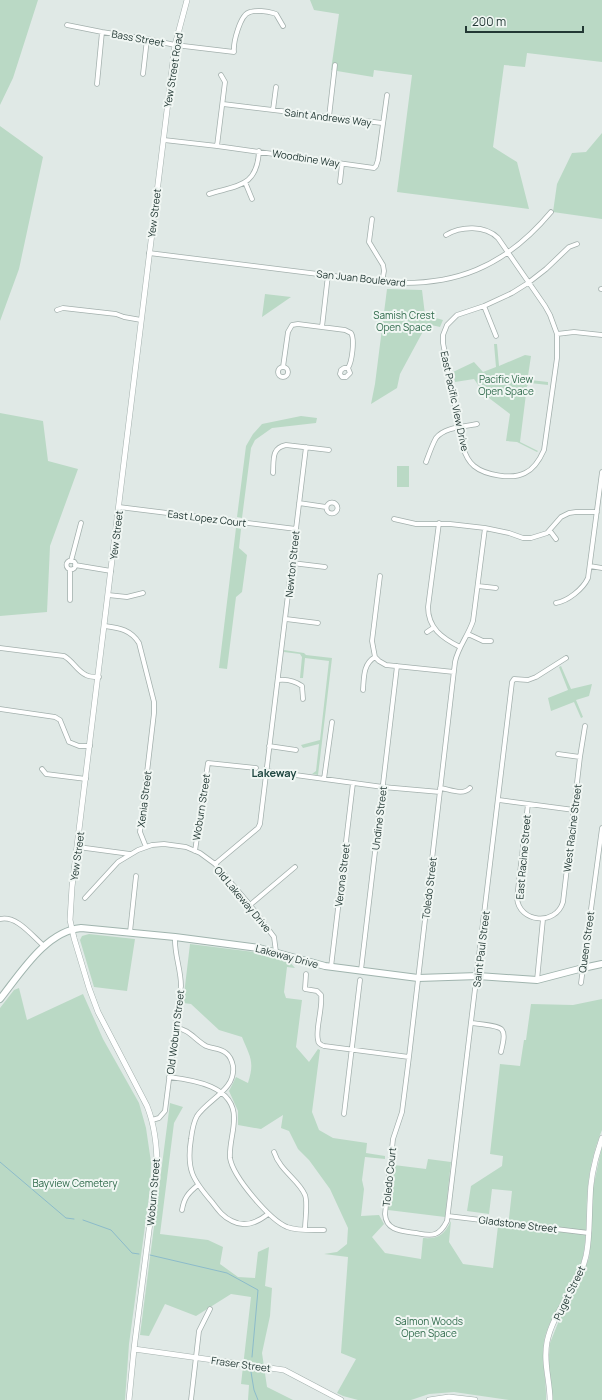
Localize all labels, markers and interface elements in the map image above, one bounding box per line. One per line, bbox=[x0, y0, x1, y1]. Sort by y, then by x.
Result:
scale bar bbox=[466, 8, 583, 34]
text: 200 m bbox=[472, 13, 506, 30]
street label: Bass Street bbox=[110, 26, 166, 50]
street label: Yew Street Road bbox=[160, 32, 186, 108]
street label: Saint Andrews Way bbox=[284, 105, 373, 129]
street label: Woodbine Way bbox=[271, 146, 341, 170]
street label: Yew Street bbox=[144, 188, 164, 238]
street label: San Juan Boulevard bbox=[316, 266, 406, 290]
park label: Samish Crest Open Space bbox=[373, 308, 435, 334]
street label: East Pacific View Drive bbox=[438, 350, 472, 453]
park label: Pacific View Open Space bbox=[478, 372, 534, 398]
street label: East Lopez Court bbox=[167, 506, 247, 530]
street label: Yew Street bbox=[106, 510, 126, 560]
street label: Newton Street bbox=[282, 530, 302, 598]
district label: Lakeway bbox=[251, 765, 297, 780]
street label: Xenia Street bbox=[134, 770, 154, 828]
street label: Woburn Street bbox=[189, 773, 213, 841]
street label: West Racine Street bbox=[560, 783, 584, 873]
street label: Undine Street bbox=[368, 785, 390, 851]
street label: East Racine Street bbox=[512, 814, 534, 900]
street label: Yew Street bbox=[67, 831, 87, 881]
street label: Verona Street bbox=[331, 843, 353, 907]
street label: Toledo Street bbox=[418, 856, 440, 920]
street label: Old Lakeway Drive bbox=[211, 863, 275, 935]
street label: Saint Paul Street bbox=[469, 910, 493, 988]
street label: Queen Street bbox=[575, 910, 597, 974]
street label: Lakeway Drive bbox=[254, 941, 320, 971]
street label: Old Woburn Street bbox=[163, 989, 187, 1075]
street label: Toledo Court bbox=[379, 1147, 399, 1207]
street label: Woburn Street bbox=[143, 1158, 163, 1226]
park label: Bayview Cemetery bbox=[32, 1176, 118, 1190]
street label: Gladstone Street bbox=[478, 1212, 558, 1236]
street label: Puget Street bbox=[550, 1263, 588, 1323]
park label: Salmon Woods Open Space bbox=[395, 1314, 463, 1340]
street label: Fraser Street bbox=[210, 1353, 272, 1375]

